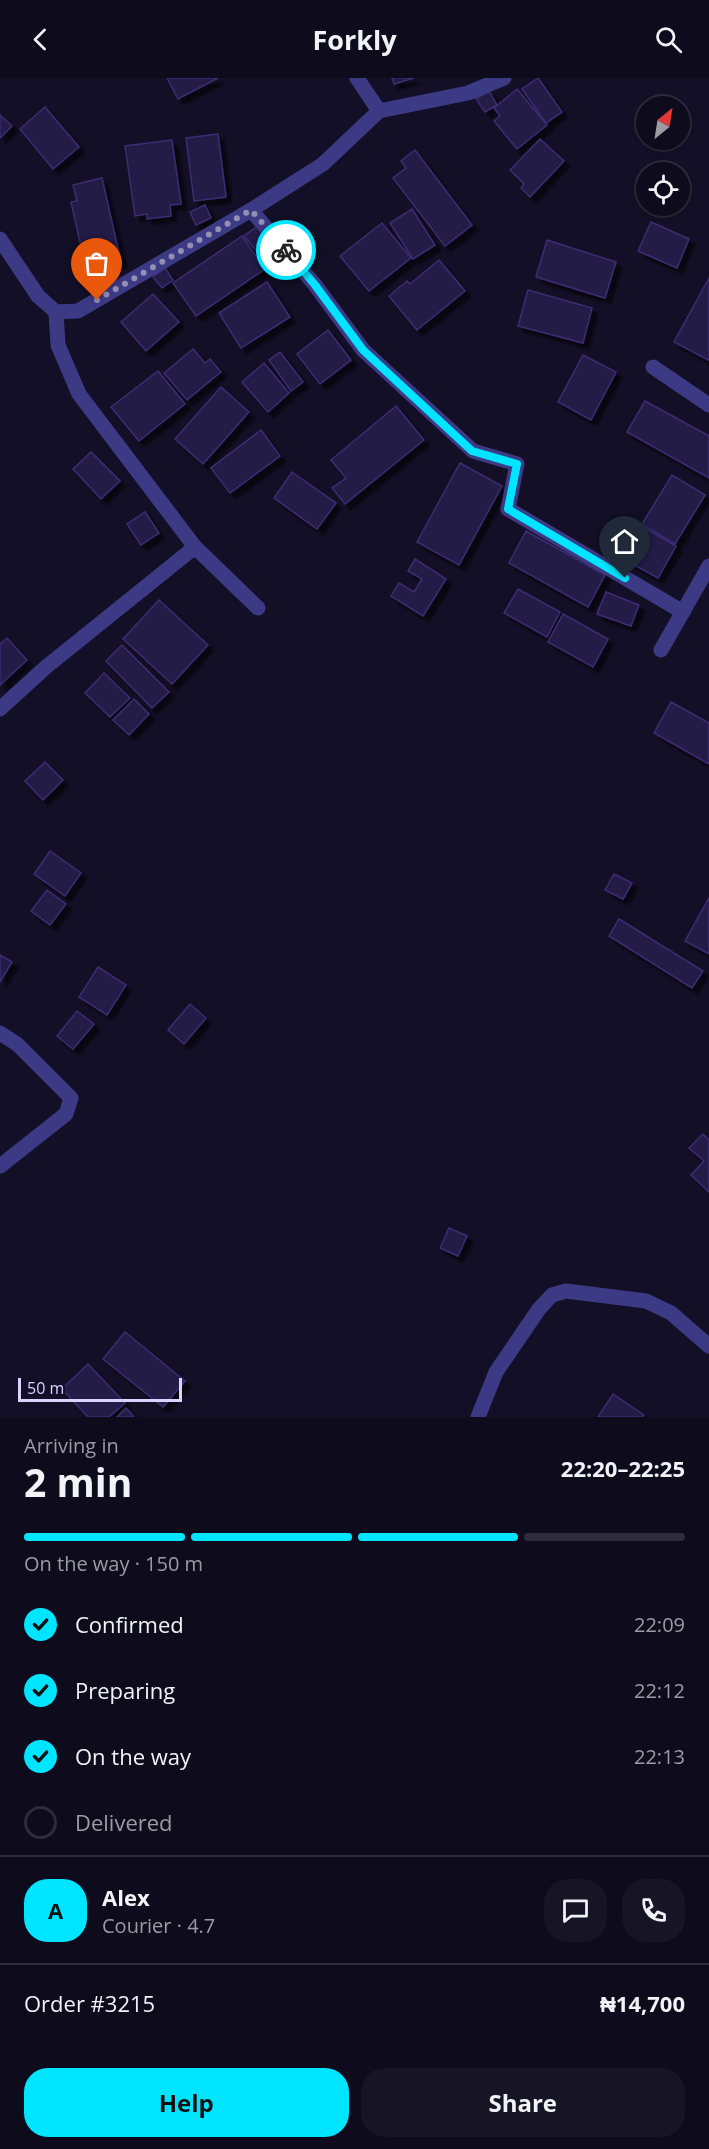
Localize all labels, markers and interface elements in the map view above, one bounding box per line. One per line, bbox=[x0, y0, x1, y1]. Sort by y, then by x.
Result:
text: Forkly bbox=[312, 21, 397, 58]
icon: back bbox=[24, 23, 57, 56]
icon: search bbox=[652, 23, 685, 56]
north arrow bbox=[636, 96, 690, 150]
map controls bbox=[636, 96, 690, 216]
button: locate bbox=[636, 162, 690, 216]
courier bbox=[256, 220, 316, 280]
icon: bike bbox=[270, 234, 303, 267]
pin bbox=[71, 238, 122, 300]
icon: bag bbox=[80, 247, 113, 280]
pin bbox=[599, 516, 650, 578]
icon: home bbox=[608, 525, 641, 558]
scale bar bbox=[18, 1375, 182, 1402]
text: 50 m bbox=[27, 1377, 64, 1399]
text: Arriving in bbox=[24, 1432, 119, 1459]
text: 22:20–22:25 bbox=[561, 1453, 685, 1483]
text: 2 min bbox=[24, 1455, 132, 1508]
text: On the way · 150 m bbox=[24, 1550, 203, 1577]
icon: check bbox=[24, 1608, 57, 1641]
text: Confirmed bbox=[75, 1609, 184, 1639]
text: 22:09 bbox=[634, 1611, 685, 1638]
icon: check bbox=[24, 1674, 57, 1707]
text: Preparing bbox=[75, 1675, 175, 1705]
text: 22:12 bbox=[634, 1677, 685, 1704]
icon: check bbox=[24, 1740, 57, 1773]
text: On the way bbox=[75, 1741, 191, 1771]
text: 22:13 bbox=[634, 1743, 685, 1770]
text: Delivered bbox=[75, 1807, 173, 1837]
button: chat bbox=[544, 1879, 607, 1942]
button: phone bbox=[622, 1879, 685, 1942]
text: Alex bbox=[102, 1882, 150, 1912]
text: A bbox=[48, 1895, 63, 1925]
text: Courier · 4.7 bbox=[102, 1912, 215, 1939]
text: Order #3215 bbox=[24, 1988, 155, 2018]
text: ₦14,700 bbox=[600, 1988, 685, 2018]
button: Help bbox=[24, 2068, 349, 2137]
button: Share bbox=[361, 2068, 685, 2137]

